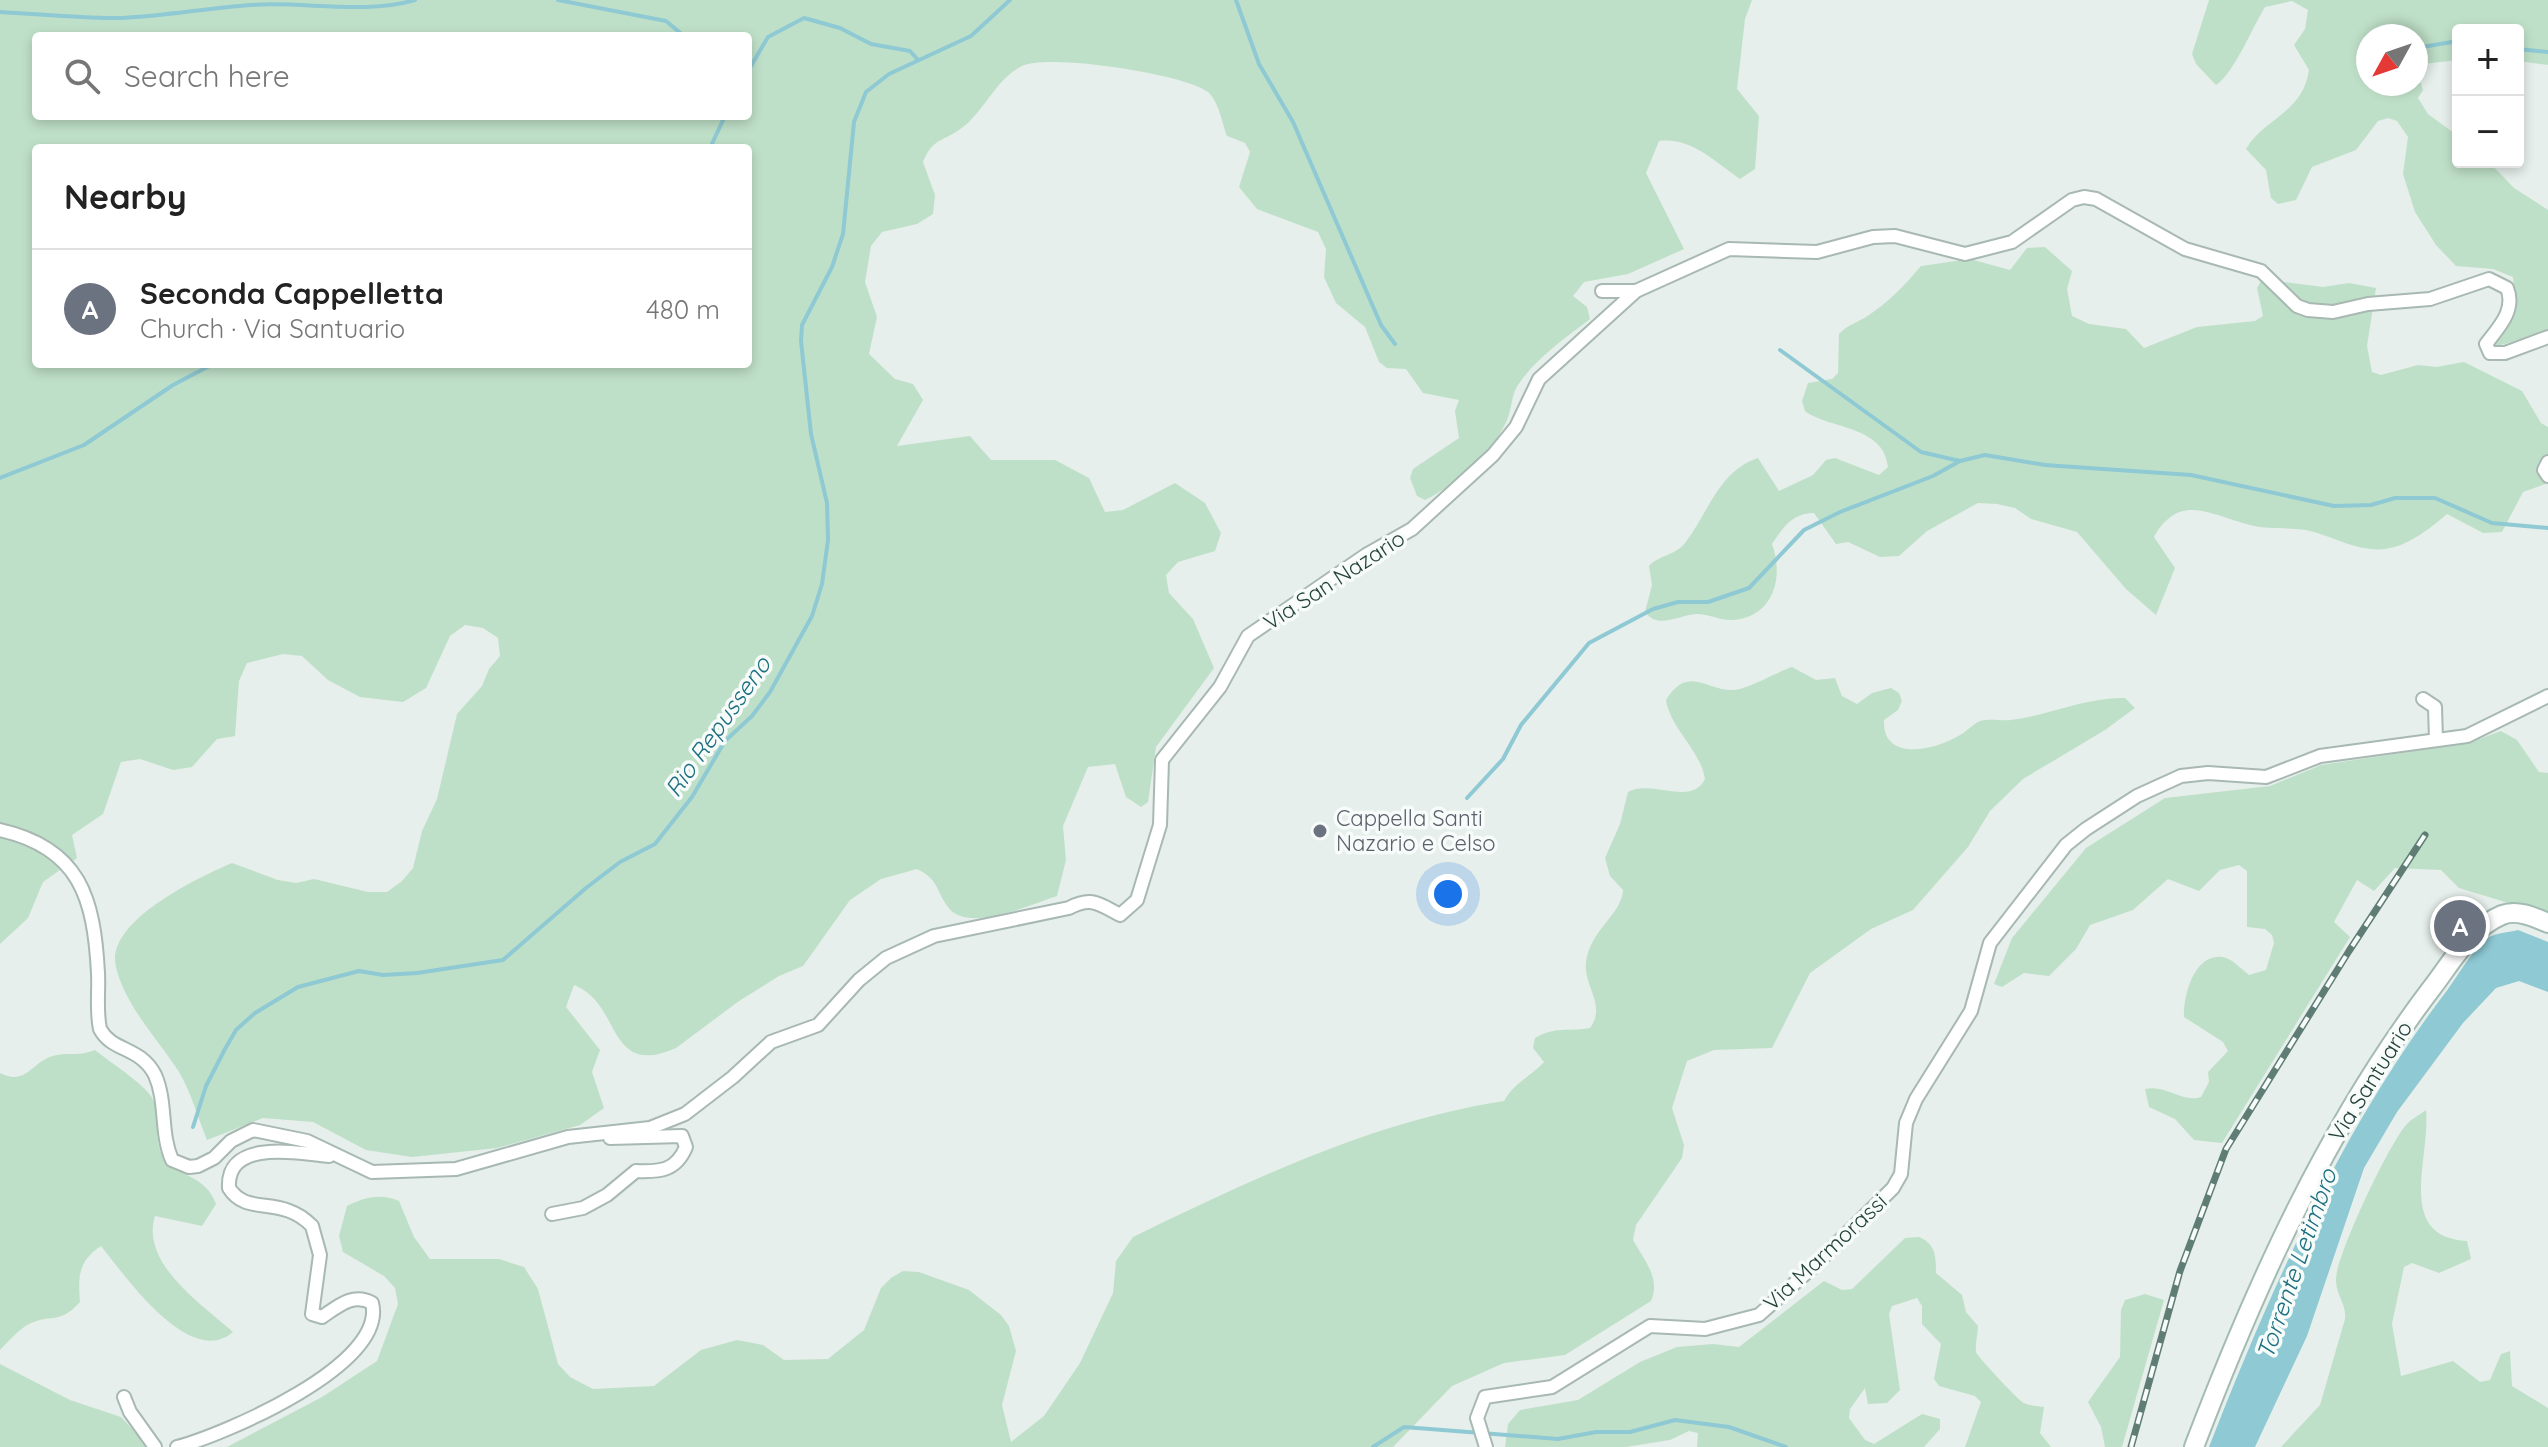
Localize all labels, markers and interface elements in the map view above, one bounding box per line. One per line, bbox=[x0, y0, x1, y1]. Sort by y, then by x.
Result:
north arrow bbox=[2356, 24, 2428, 96]
map controls bbox=[2452, 24, 2524, 168]
button: + bbox=[2452, 24, 2524, 96]
search box bbox=[32, 32, 752, 120]
icon: search bbox=[60, 54, 104, 98]
text: Search here bbox=[124, 57, 290, 95]
button: − bbox=[2452, 96, 2524, 168]
text: Nearby bbox=[64, 175, 187, 218]
text: Seconda Cappelletta bbox=[140, 274, 444, 312]
text: A bbox=[82, 293, 98, 326]
text: 480 m bbox=[646, 293, 720, 326]
text: Church · Via Santuario bbox=[140, 312, 405, 345]
street label: Via San Nazario bbox=[1258, 524, 1410, 636]
water label: Rio Repusseno bbox=[658, 649, 777, 802]
place label: Cappella Santi Nazario e Celso bbox=[1336, 804, 1496, 857]
marker: Cappella Santi Nazario e Celso bbox=[1311, 822, 1329, 840]
your location bbox=[1428, 874, 1468, 914]
pin: A bbox=[2434, 896, 2486, 956]
street label: Via Santuario bbox=[2322, 1016, 2418, 1146]
water label: Torrente Letimbro bbox=[2249, 1163, 2343, 1363]
street label: Via Marmorassi bbox=[1757, 1188, 1893, 1316]

